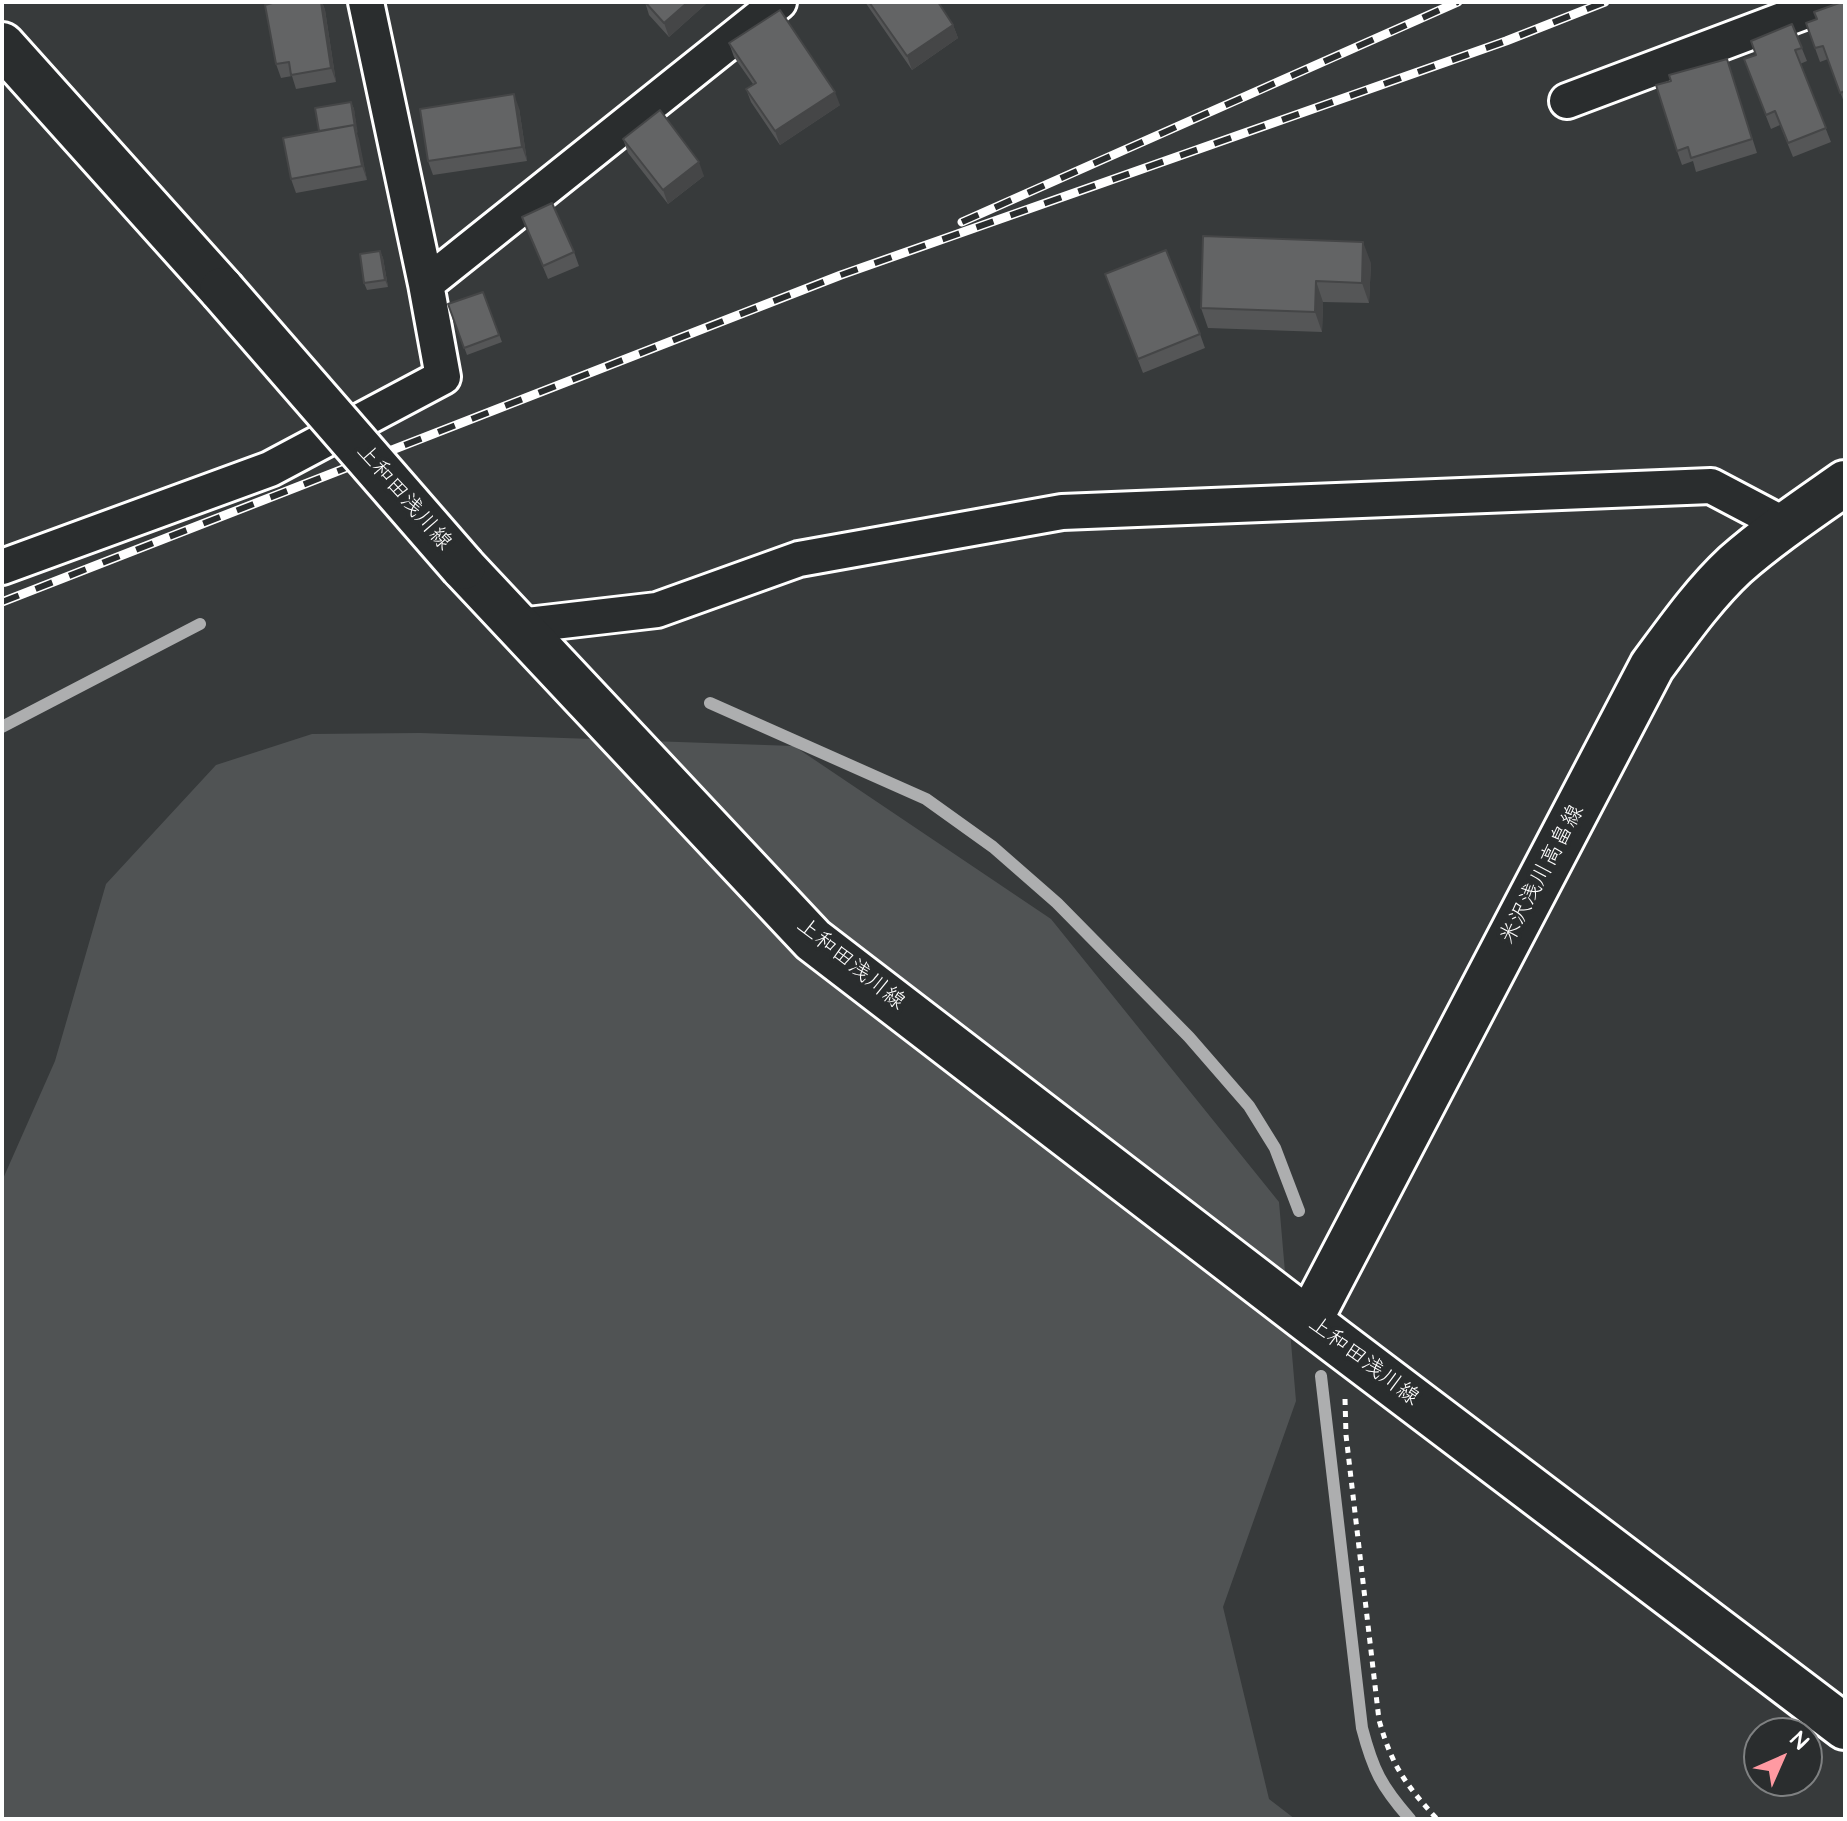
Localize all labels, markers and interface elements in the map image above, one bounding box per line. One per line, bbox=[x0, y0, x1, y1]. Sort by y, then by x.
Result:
street label: 上和田浅川線 bbox=[350, 440, 456, 556]
street label: 米沢浅川高畠線 bbox=[1495, 801, 1591, 949]
street label: 上和田浅川線 bbox=[790, 913, 910, 1017]
street label: 上和田浅川線 bbox=[1302, 1312, 1424, 1412]
north arrow bbox=[1743, 1717, 1823, 1797]
text: N bbox=[1783, 1725, 1815, 1757]

